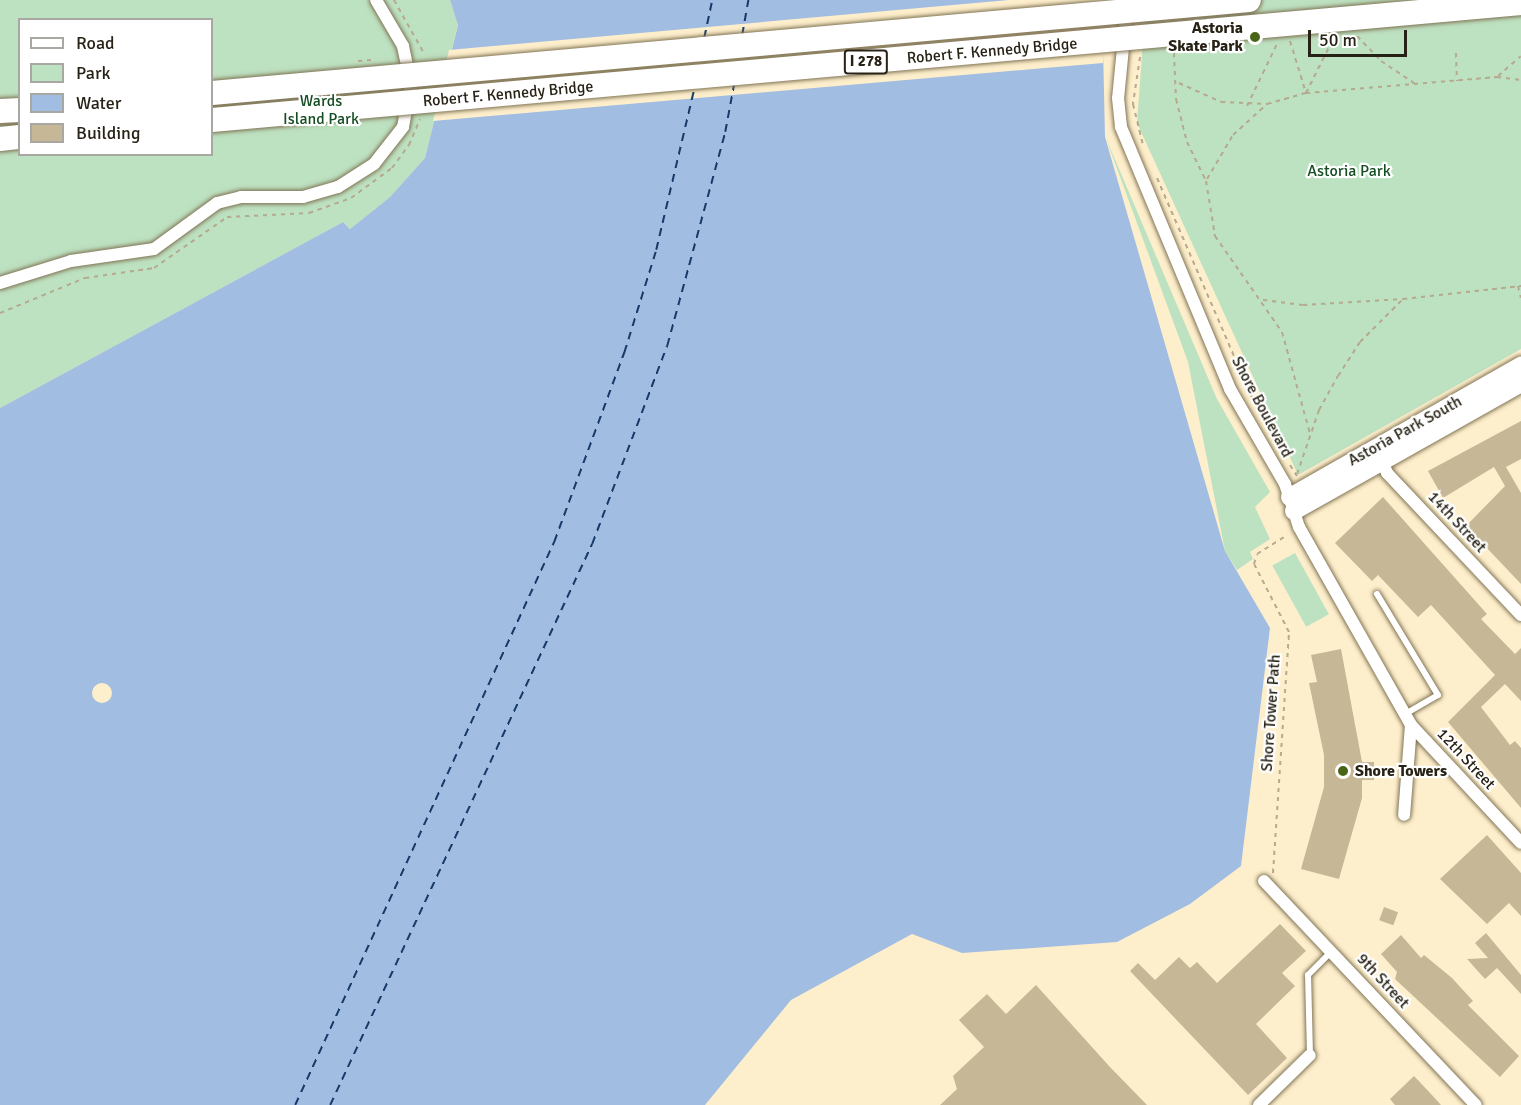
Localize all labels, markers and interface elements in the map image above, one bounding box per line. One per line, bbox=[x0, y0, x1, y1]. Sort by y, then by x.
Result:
legend bbox=[18, 18, 213, 156]
place label: Astoria Skate Park bbox=[1168, 18, 1243, 56]
scale bar bbox=[1311, 18, 1410, 56]
text: 50 m bbox=[1319, 29, 1357, 51]
marker: Astoria Skate Park bbox=[1248, 30, 1262, 44]
text: Road bbox=[76, 32, 115, 54]
street label: Robert F. Kennedy Bridge bbox=[906, 34, 1078, 68]
road number: I 278 bbox=[844, 50, 888, 74]
text: Park bbox=[76, 62, 111, 84]
street label: Robert F. Kennedy Bridge bbox=[422, 77, 594, 111]
park label: Wards Island Park bbox=[283, 91, 359, 129]
text: Water bbox=[76, 92, 121, 114]
text: Building bbox=[76, 122, 140, 144]
park label: Astoria Park bbox=[1307, 161, 1391, 181]
street label: Shore Boulevard bbox=[1227, 353, 1297, 461]
street label: Astoria Park South bbox=[1345, 392, 1465, 470]
street label: 14th Street bbox=[1424, 487, 1490, 557]
street label: Shore Tower Path bbox=[1257, 654, 1285, 772]
street label: 12th Street bbox=[1433, 724, 1499, 794]
place label: Shore Towers bbox=[1355, 761, 1447, 781]
marker: Shore Towers bbox=[1336, 764, 1350, 778]
street label: 9th Street bbox=[1353, 950, 1413, 1012]

